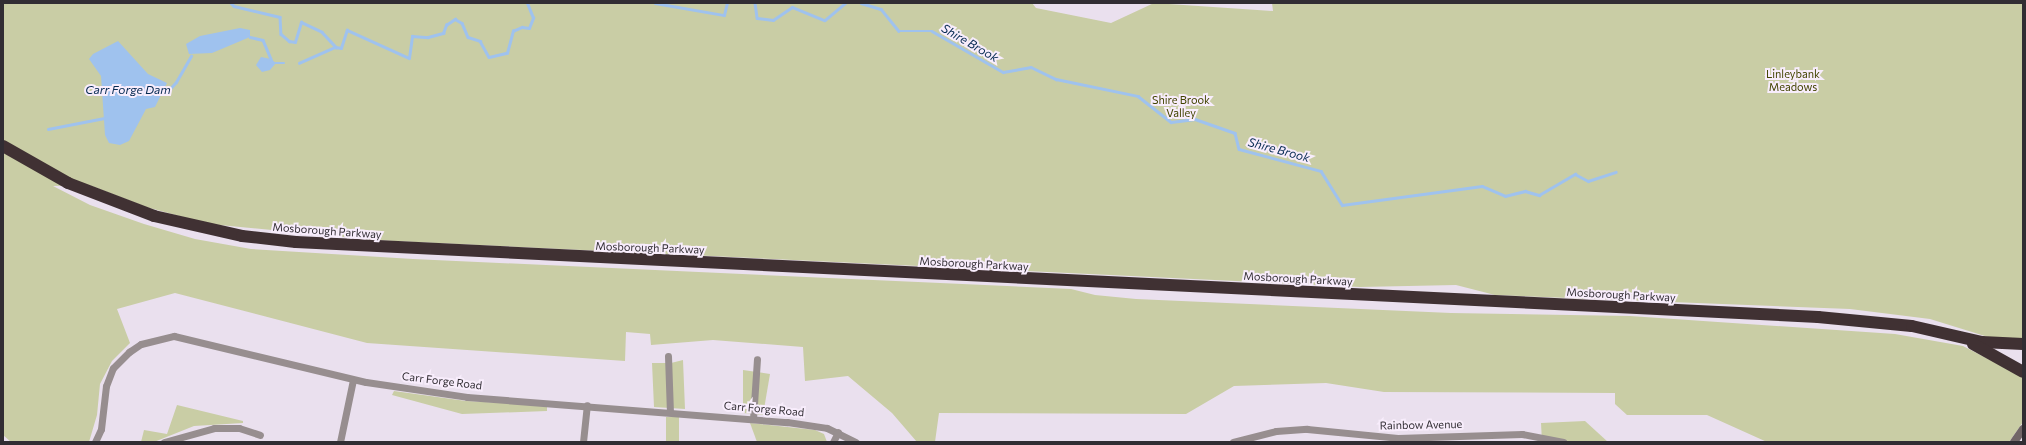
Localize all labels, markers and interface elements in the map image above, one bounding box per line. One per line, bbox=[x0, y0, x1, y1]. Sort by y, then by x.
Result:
water label: Shire Brook bbox=[939, 21, 1001, 65]
park label: Linleybank Meadows bbox=[1766, 68, 1820, 94]
water label: Carr Forge Dam bbox=[85, 83, 171, 97]
park label: Shire Brook Valley bbox=[1152, 94, 1210, 120]
water label: Shire Brook bbox=[1247, 135, 1311, 165]
street label: Mosborough Parkway bbox=[272, 221, 382, 241]
street label: Mosborough Parkway bbox=[595, 239, 705, 257]
street label: Mosborough Parkway bbox=[919, 255, 1029, 273]
street label: Mosborough Parkway bbox=[1243, 270, 1353, 288]
street label: Mosborough Parkway bbox=[1566, 286, 1676, 304]
street label: Carr Forge Road bbox=[401, 370, 483, 392]
street label: Carr Forge Road bbox=[723, 399, 805, 419]
street label: Rainbow Avenue bbox=[1380, 418, 1462, 432]

